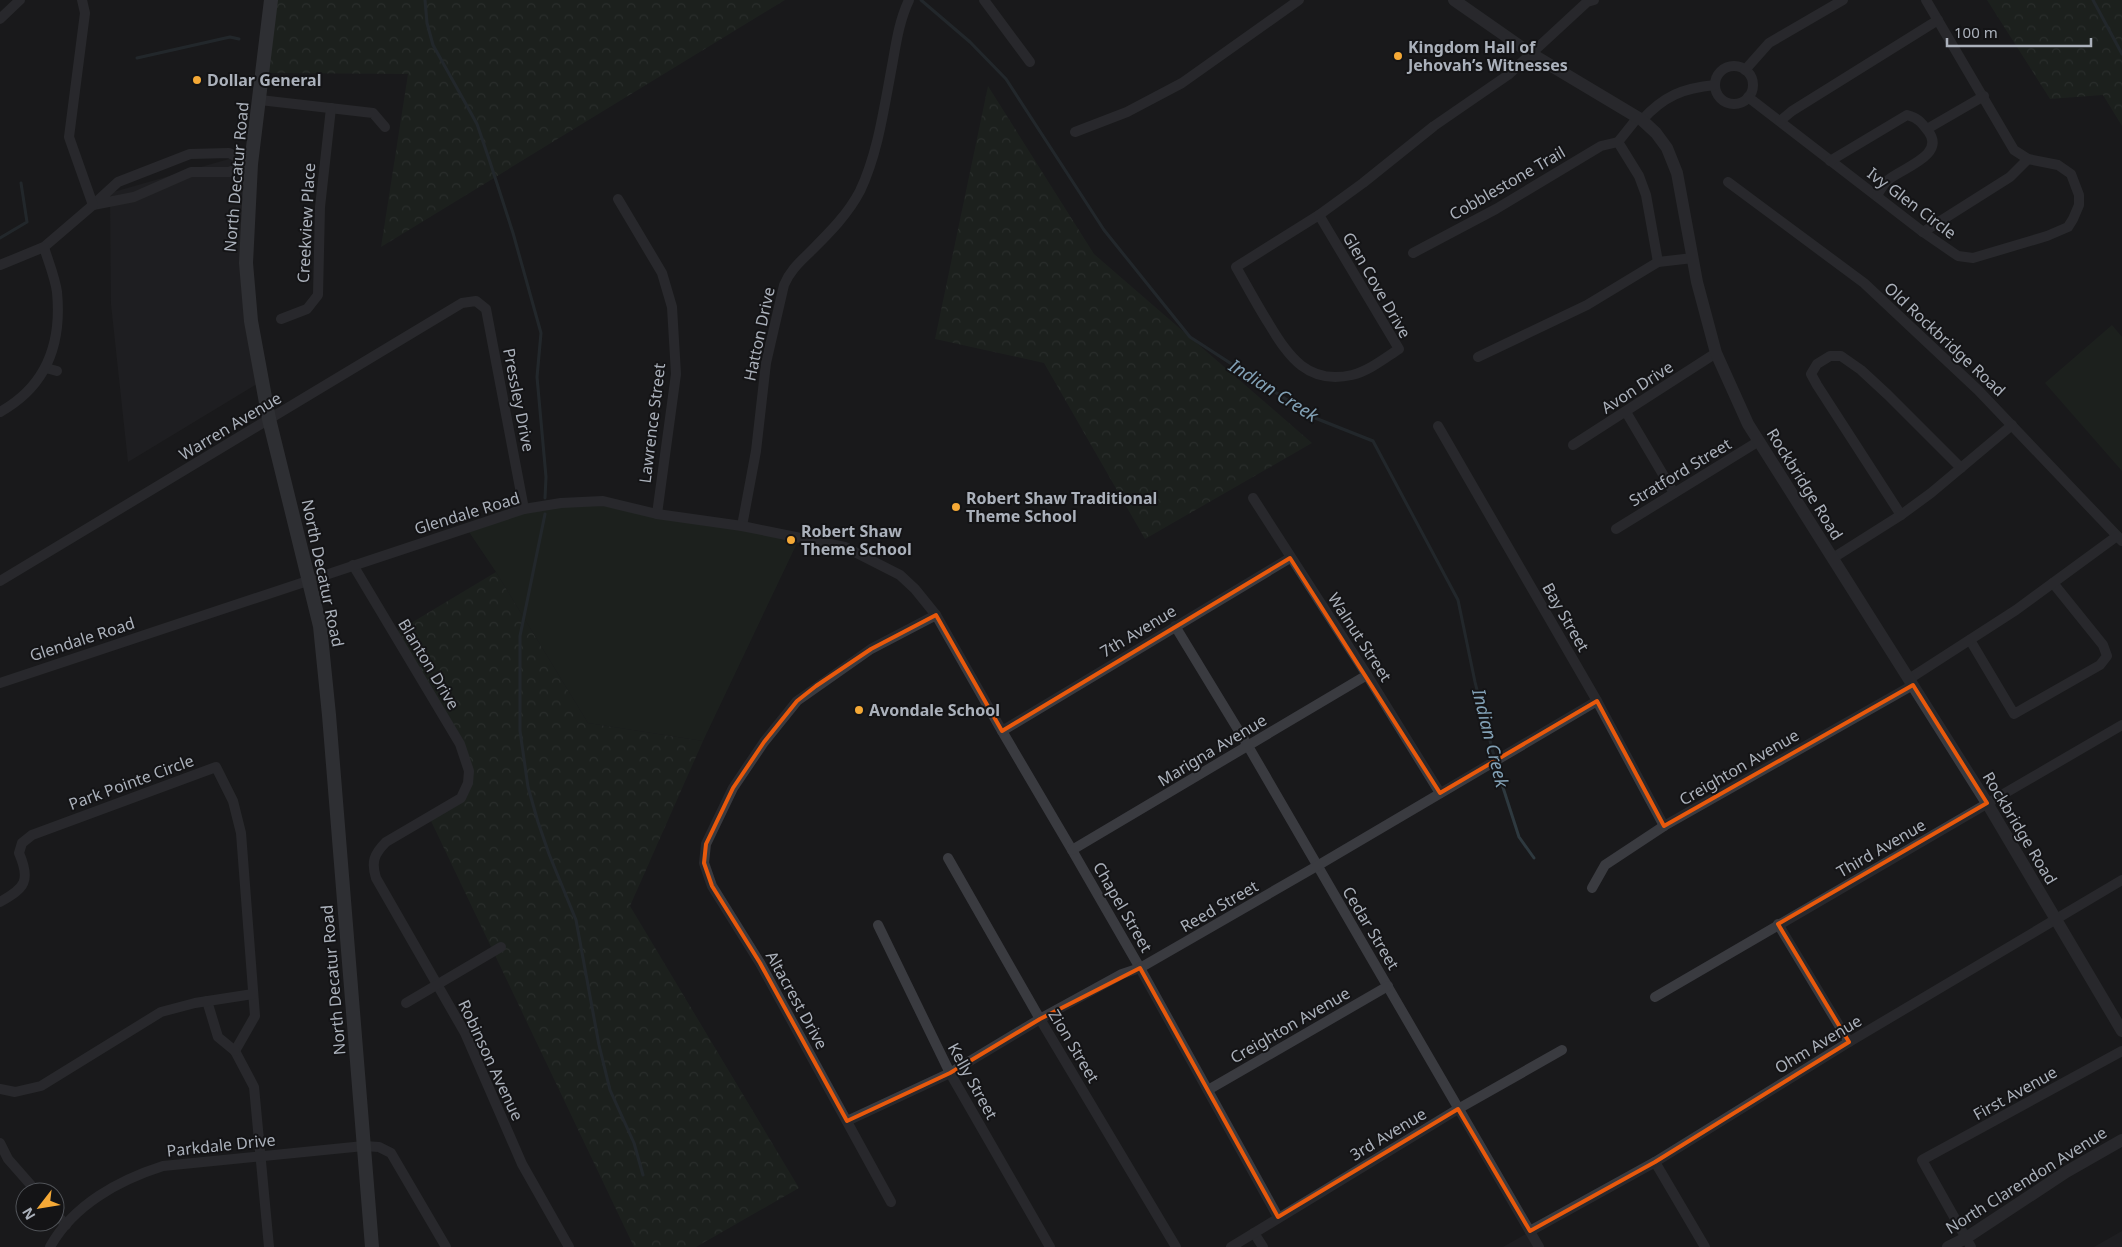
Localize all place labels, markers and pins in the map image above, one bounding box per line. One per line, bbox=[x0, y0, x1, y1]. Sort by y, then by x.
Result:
place label: Kingdom Hall of Jehovah’s Witnesses bbox=[1406, 36, 1568, 76]
marker: Kingdom Hall of Jehovah’s Witnesses bbox=[1392, 50, 1404, 62]
place label: Dollar General bbox=[207, 69, 321, 91]
marker: Dollar General bbox=[191, 74, 203, 86]
place label: Robert Shaw Traditional Theme School bbox=[966, 487, 1157, 527]
marker: Robert Shaw Traditional Theme School bbox=[950, 501, 962, 513]
place label: Robert Shaw Theme School bbox=[801, 520, 912, 560]
marker: Robert Shaw Theme School bbox=[785, 534, 797, 546]
place label: Avondale School bbox=[869, 699, 1000, 721]
marker: Avondale School bbox=[853, 704, 865, 716]

